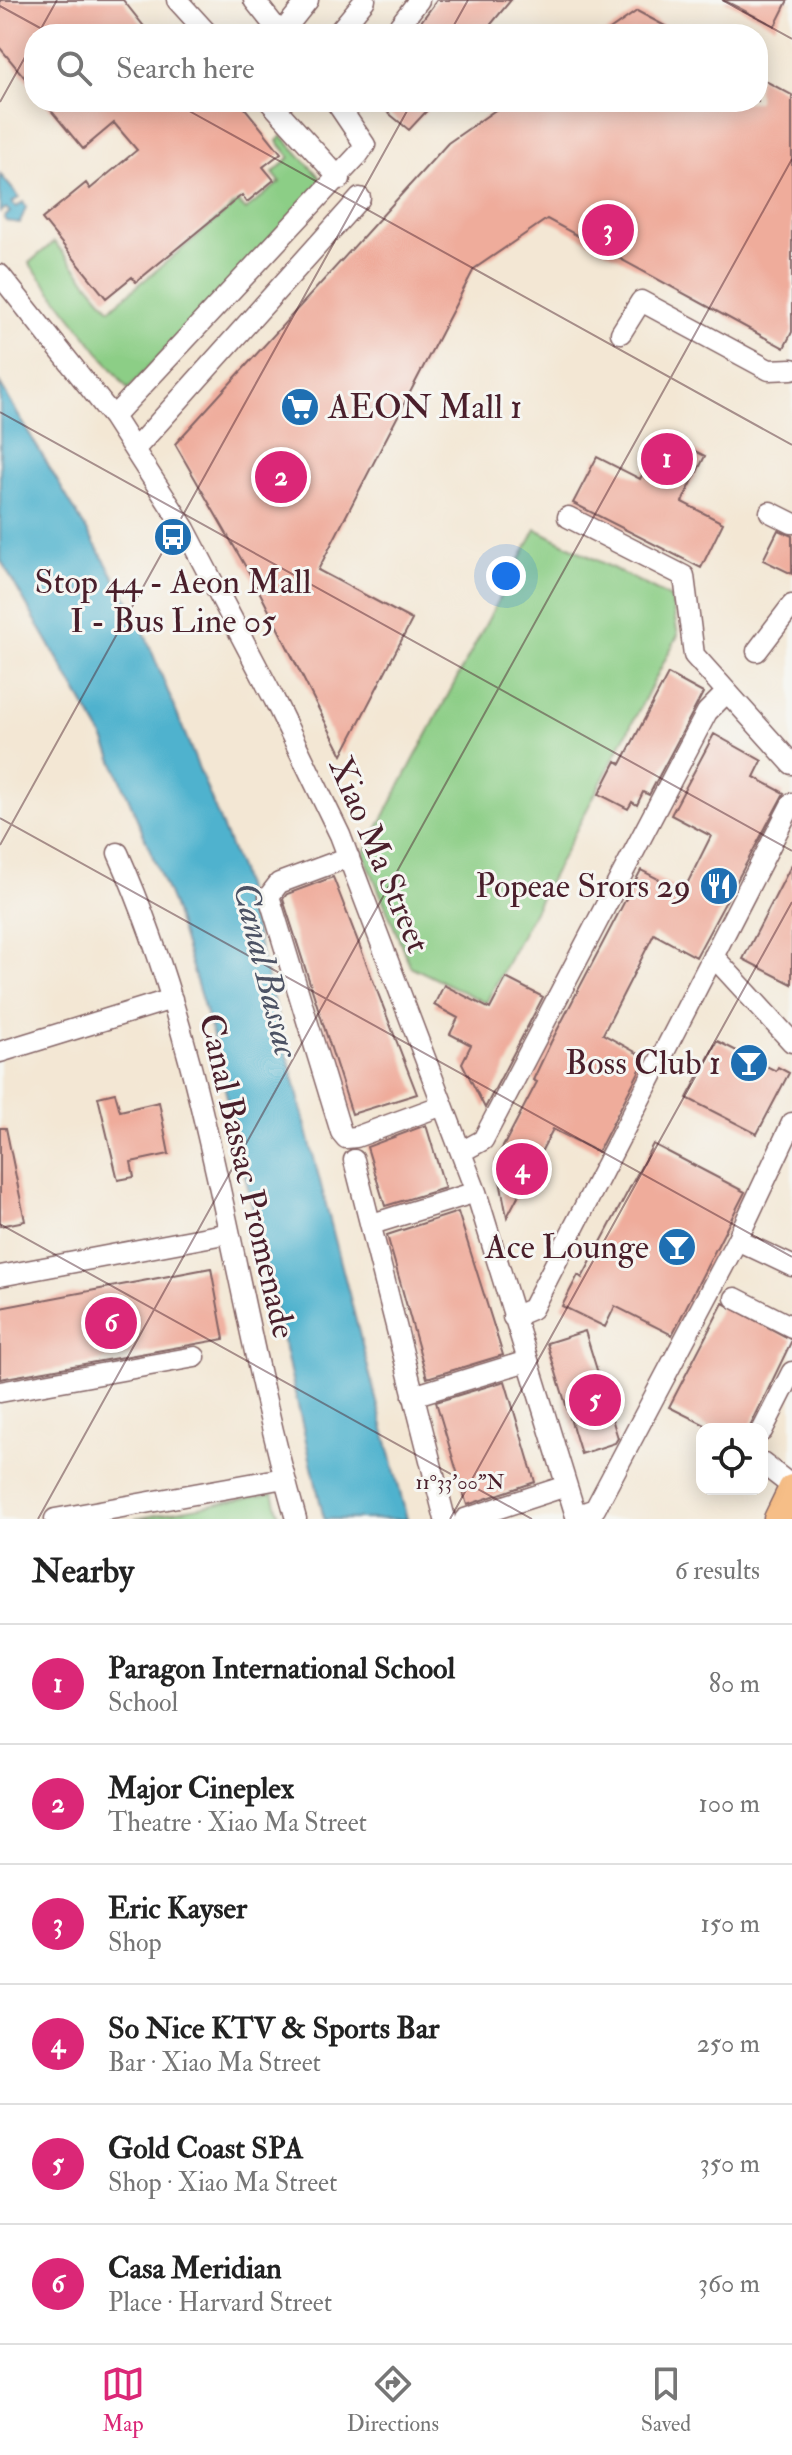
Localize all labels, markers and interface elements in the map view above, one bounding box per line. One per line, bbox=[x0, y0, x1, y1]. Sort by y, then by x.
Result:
search box bbox=[24, 24, 768, 112]
icon: search bbox=[52, 46, 96, 90]
text: Search here bbox=[116, 50, 255, 87]
pin: 3 bbox=[582, 200, 634, 260]
supermarket icon: AEON Mall 1 bbox=[279, 386, 321, 428]
place label: AEON Mall 1 bbox=[327, 386, 522, 429]
pin: 1 bbox=[641, 429, 693, 489]
pin: 2 bbox=[255, 447, 307, 507]
bus stop icon: Stop 44 - Aeon Mall I - Bus Line 05 bbox=[152, 516, 194, 558]
your location bbox=[486, 556, 526, 596]
place label: Stop 44 - Aeon Mall I - Bus Line 05 bbox=[35, 561, 312, 643]
street label: Xiao Ma Street bbox=[318, 751, 440, 959]
place label: Popeae Srors 29 bbox=[475, 865, 691, 908]
restaurant icon: Popeae Srors 29 bbox=[698, 865, 740, 907]
water label: Canal Bassac bbox=[223, 878, 310, 1063]
street label: Canal Bassac Promenade bbox=[189, 1009, 305, 1343]
place label: Boss Club 1 bbox=[565, 1042, 721, 1085]
bar icon: Boss Club 1 bbox=[728, 1042, 770, 1084]
pin: 4 bbox=[496, 1139, 548, 1199]
place label: Ace Lounge bbox=[484, 1226, 649, 1269]
bar icon: Ace Lounge bbox=[656, 1226, 698, 1268]
pin: 6 bbox=[85, 1293, 137, 1353]
pin: 5 bbox=[569, 1370, 621, 1430]
map controls bbox=[696, 1423, 768, 1495]
button: locate bbox=[696, 1423, 768, 1495]
text: 11°33'00"N bbox=[416, 1470, 505, 1495]
text: Nearby bbox=[32, 1550, 134, 1593]
text: 6 results bbox=[675, 1555, 760, 1587]
text: Paragon International School bbox=[108, 1650, 455, 1687]
text: 1 bbox=[53, 1668, 63, 1700]
text: 80 m bbox=[709, 1668, 760, 1700]
text: School bbox=[108, 1687, 178, 1719]
text: Major Cineplex bbox=[108, 1770, 294, 1807]
text: 2 bbox=[51, 1788, 65, 1820]
text: 100 m bbox=[699, 1788, 760, 1820]
text: Theatre · Xiao Ma Street bbox=[108, 1807, 367, 1839]
text: Eric Kayser bbox=[108, 1890, 247, 1927]
text: 3 bbox=[53, 1908, 63, 1940]
text: 150 m bbox=[701, 1908, 760, 1940]
text: Shop bbox=[108, 1927, 162, 1959]
text: So Nice KTV & Sports Bar bbox=[108, 2010, 439, 2047]
text: 4 bbox=[51, 2028, 65, 2060]
text: 250 m bbox=[697, 2028, 760, 2060]
text: Bar · Xiao Ma Street bbox=[108, 2047, 321, 2079]
text: Gold Coast SPA bbox=[108, 2130, 304, 2167]
text: 5 bbox=[52, 2148, 64, 2180]
text: 350 m bbox=[700, 2148, 760, 2180]
text: Shop · Xiao Ma Street bbox=[108, 2167, 337, 2199]
text: Casa Meridian bbox=[108, 2250, 282, 2287]
text: 6 bbox=[51, 2268, 65, 2300]
text: 360 m bbox=[698, 2268, 760, 2300]
text: Place · Harvard Street bbox=[108, 2287, 332, 2319]
tab: Map bbox=[101, 2362, 145, 2438]
tab: Directions bbox=[347, 2362, 439, 2438]
tab: Saved bbox=[641, 2362, 691, 2438]

